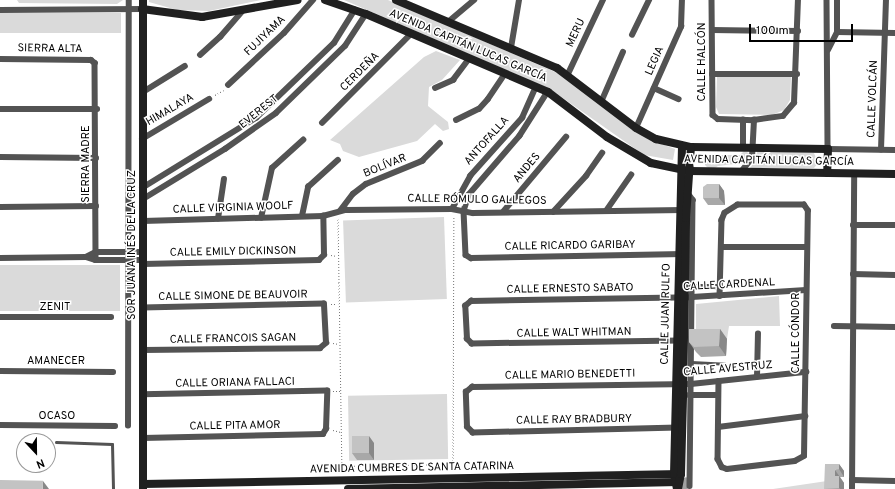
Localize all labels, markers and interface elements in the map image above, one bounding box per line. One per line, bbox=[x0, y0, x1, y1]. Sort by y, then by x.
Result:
street label: AVENIDA CAPITÁN LUCAS GARCÍA bbox=[387, 7, 549, 85]
street label: FUJIYAMA bbox=[242, 13, 288, 59]
scale bar bbox=[751, 16, 855, 42]
street label: MERU bbox=[564, 17, 588, 49]
street label: CALLE HALCÓN bbox=[695, 22, 709, 102]
text: 100 m bbox=[756, 23, 789, 39]
street label: SIERRA ALTA bbox=[17, 42, 83, 56]
street label: LEGIA bbox=[643, 44, 667, 78]
street label: CERDEÑA bbox=[338, 50, 382, 94]
street label: CALLE VOLCÁN bbox=[865, 60, 881, 138]
street label: HIMALAYA bbox=[144, 91, 196, 129]
street label: EVEREST bbox=[237, 92, 281, 132]
street label: ANTOFALLA bbox=[462, 114, 512, 168]
street label: SIERRA MADRE bbox=[79, 125, 93, 203]
street label: ANDES bbox=[511, 150, 543, 186]
street label: BOLÍVAR bbox=[362, 151, 408, 181]
street label: AVENIDA CAPITÁN LUCAS GARCÍA bbox=[683, 153, 855, 169]
street label: SOR JUANA INÉS DE LA CRUZ bbox=[125, 170, 139, 320]
street label: CALLE RÓMULO GALLEGOS bbox=[407, 192, 547, 208]
street label: CALLE VIRGINIA WOOLF bbox=[172, 199, 294, 217]
street label: CALLE RICARDO GARIBAY bbox=[504, 238, 636, 254]
street label: CALLE EMILY DICKINSON bbox=[169, 244, 297, 260]
street label: CALLE JUAN RULFO bbox=[659, 263, 673, 365]
street label: CALLE CARDENAL bbox=[683, 276, 775, 294]
street label: CALLE ERNESTO SABATO bbox=[506, 281, 634, 297]
street label: CALLE SIMONE DE BEAUVOIR bbox=[158, 288, 308, 304]
street label: CALLE CÓNDOR bbox=[789, 292, 803, 374]
street label: ZENIT bbox=[40, 300, 70, 314]
street label: CALLE WALT WHITMAN bbox=[516, 325, 632, 341]
street label: CALLE FRANCOIS SAGAN bbox=[170, 331, 296, 347]
street label: AMANECER bbox=[27, 354, 85, 368]
street label: CALLE AVESTRUZ bbox=[682, 358, 774, 380]
street label: CALLE MARIO BENEDETTI bbox=[505, 367, 635, 383]
street label: CALLE ORIANA FALLACI bbox=[175, 375, 295, 391]
street label: OCASO bbox=[39, 409, 75, 423]
street label: CALLE RAY BRADBURY bbox=[516, 412, 632, 428]
street label: CALLE PITA AMOR bbox=[189, 419, 281, 433]
north arrow bbox=[16, 433, 56, 473]
text: N bbox=[34, 455, 46, 471]
street label: AVENIDA CUMBRES DE SANTA CATARINA bbox=[309, 460, 515, 476]

